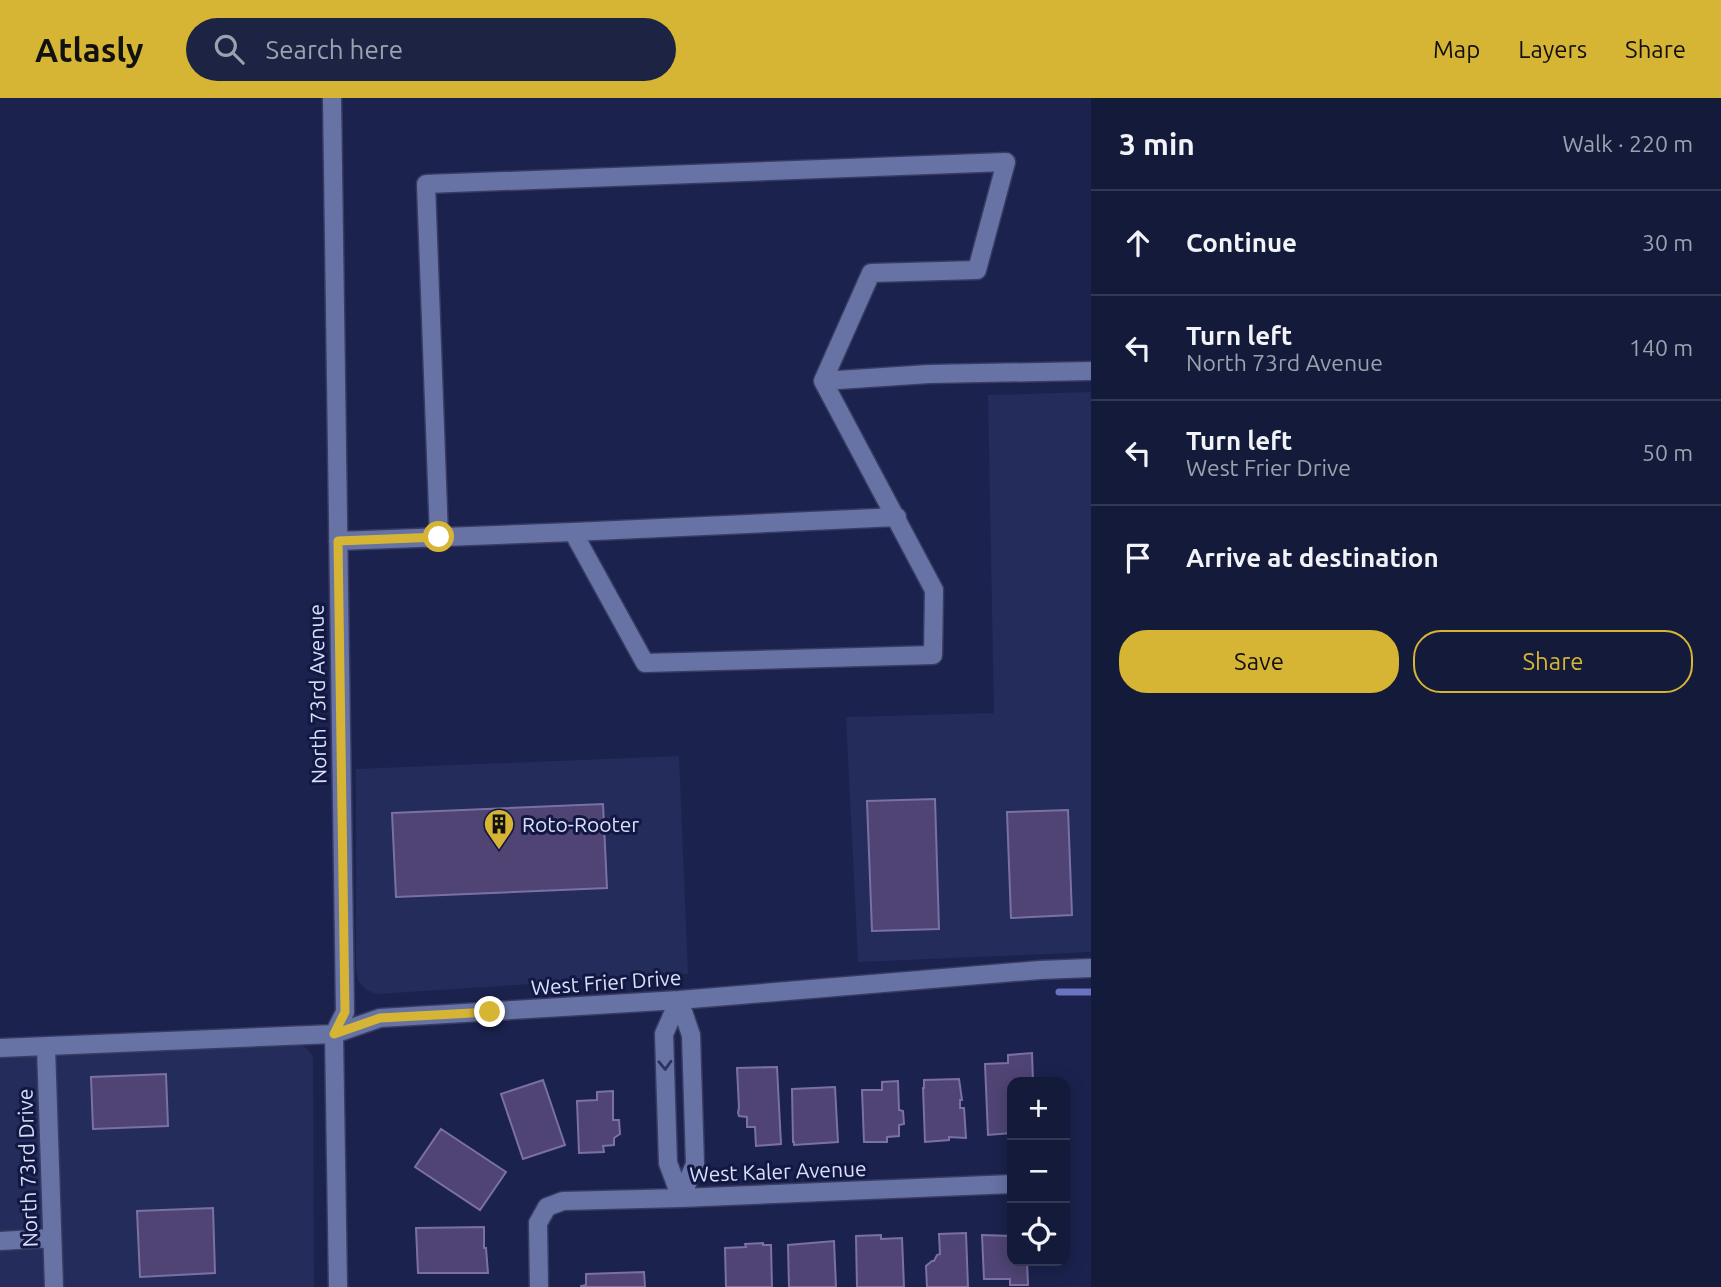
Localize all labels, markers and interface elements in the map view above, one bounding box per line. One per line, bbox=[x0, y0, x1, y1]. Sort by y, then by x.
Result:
search box bbox=[186, 18, 676, 81]
icon: search bbox=[210, 30, 248, 68]
text: Atlasly bbox=[35, 31, 144, 68]
text: Search here bbox=[266, 35, 403, 64]
text: Map bbox=[1433, 36, 1480, 63]
text: Layers bbox=[1518, 36, 1587, 63]
text: Share bbox=[1625, 36, 1686, 63]
text: 3 min bbox=[1119, 127, 1195, 161]
text: Walk · 220 m bbox=[1562, 131, 1693, 156]
icon: ahead bbox=[1119, 224, 1157, 262]
text: Continue bbox=[1186, 228, 1297, 257]
text: 30 m bbox=[1642, 230, 1693, 255]
text: Turn left bbox=[1186, 321, 1292, 350]
icon: left bbox=[1119, 329, 1157, 367]
text: 140 m bbox=[1629, 335, 1693, 360]
text: North 73rd Avenue bbox=[1186, 350, 1383, 375]
text: Turn left bbox=[1186, 426, 1292, 455]
icon: left bbox=[1119, 434, 1157, 472]
text: 50 m bbox=[1642, 440, 1693, 465]
text: West Frier Drive bbox=[1186, 455, 1351, 480]
route start bbox=[423, 521, 454, 552]
icon: arrive bbox=[1119, 539, 1157, 577]
text: Arrive at destination bbox=[1186, 543, 1439, 572]
street label: North 73rd Avenue bbox=[303, 604, 331, 784]
button: Save bbox=[1119, 630, 1399, 693]
button: Share bbox=[1413, 630, 1693, 693]
building icon: Roto-Rooter bbox=[482, 807, 516, 851]
place label: Roto-Rooter bbox=[522, 812, 639, 836]
street label: West Frier Drive bbox=[530, 965, 682, 999]
route end bbox=[474, 996, 505, 1027]
one-way arrow bbox=[657, 1060, 672, 1071]
map controls bbox=[1007, 1077, 1070, 1266]
button: + bbox=[1007, 1077, 1070, 1140]
street label: North 73rd Drive bbox=[12, 1088, 42, 1248]
button: − bbox=[1007, 1140, 1070, 1203]
street label: West Kaler Avenue bbox=[689, 1156, 867, 1186]
button: locate bbox=[1007, 1203, 1070, 1266]

